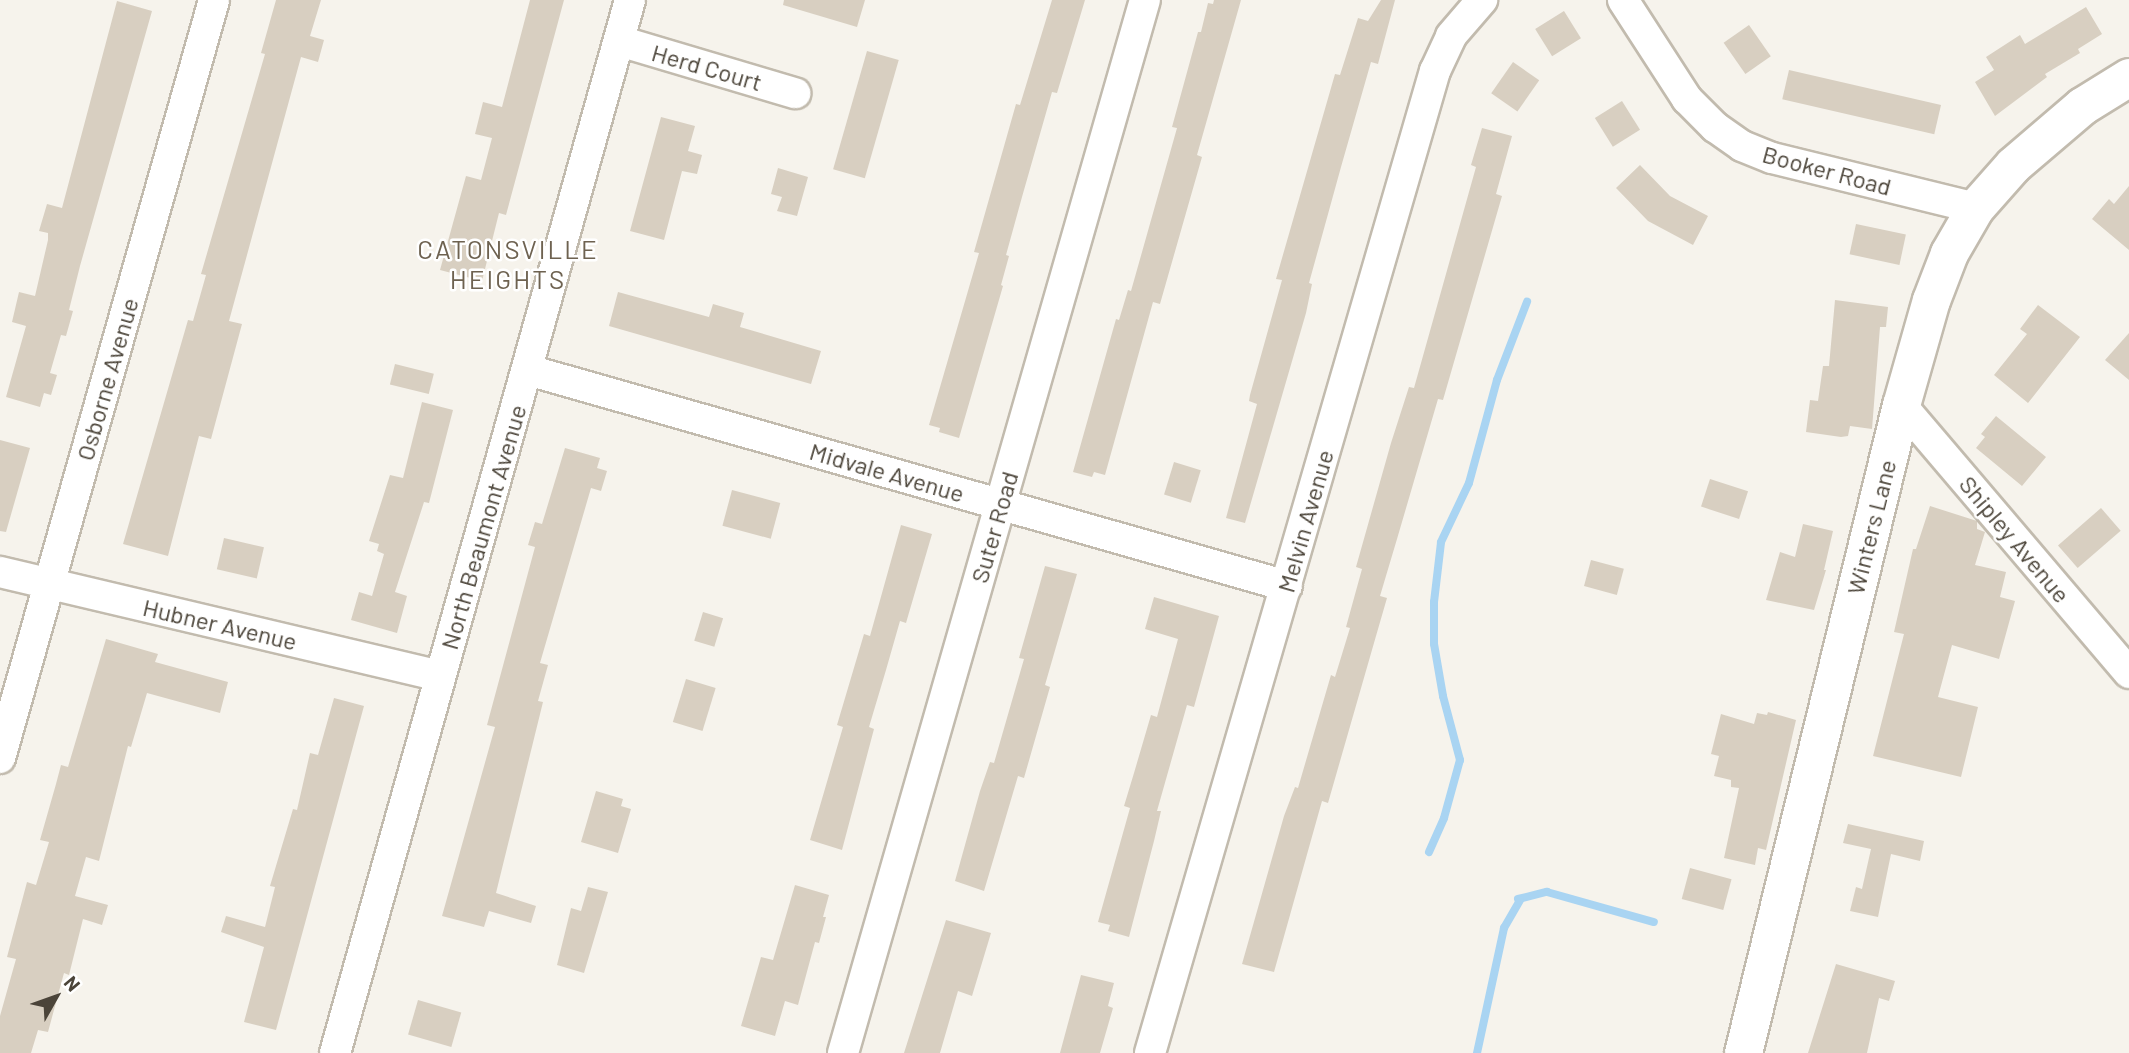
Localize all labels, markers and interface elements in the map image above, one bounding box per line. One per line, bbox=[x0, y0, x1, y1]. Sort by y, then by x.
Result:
street label: Herd Court bbox=[649, 38, 765, 96]
street label: Booker Road bbox=[1759, 139, 1895, 201]
district label: CATONSVILLE HEIGHTS bbox=[419, 233, 597, 294]
street label: Osborne Avenue bbox=[70, 294, 144, 464]
street label: North Beaumont Avenue bbox=[434, 401, 532, 653]
street label: Midvale Avenue bbox=[807, 436, 967, 508]
street label: Melvin Avenue bbox=[1271, 446, 1339, 596]
street label: Winters Lane bbox=[1840, 457, 1902, 597]
street label: Suter Road bbox=[964, 468, 1024, 586]
street label: Shipley Avenue bbox=[1954, 470, 2076, 608]
street label: Hubner Avenue bbox=[140, 592, 300, 656]
north arrow bbox=[21, 962, 91, 1032]
text: N bbox=[60, 971, 85, 995]

